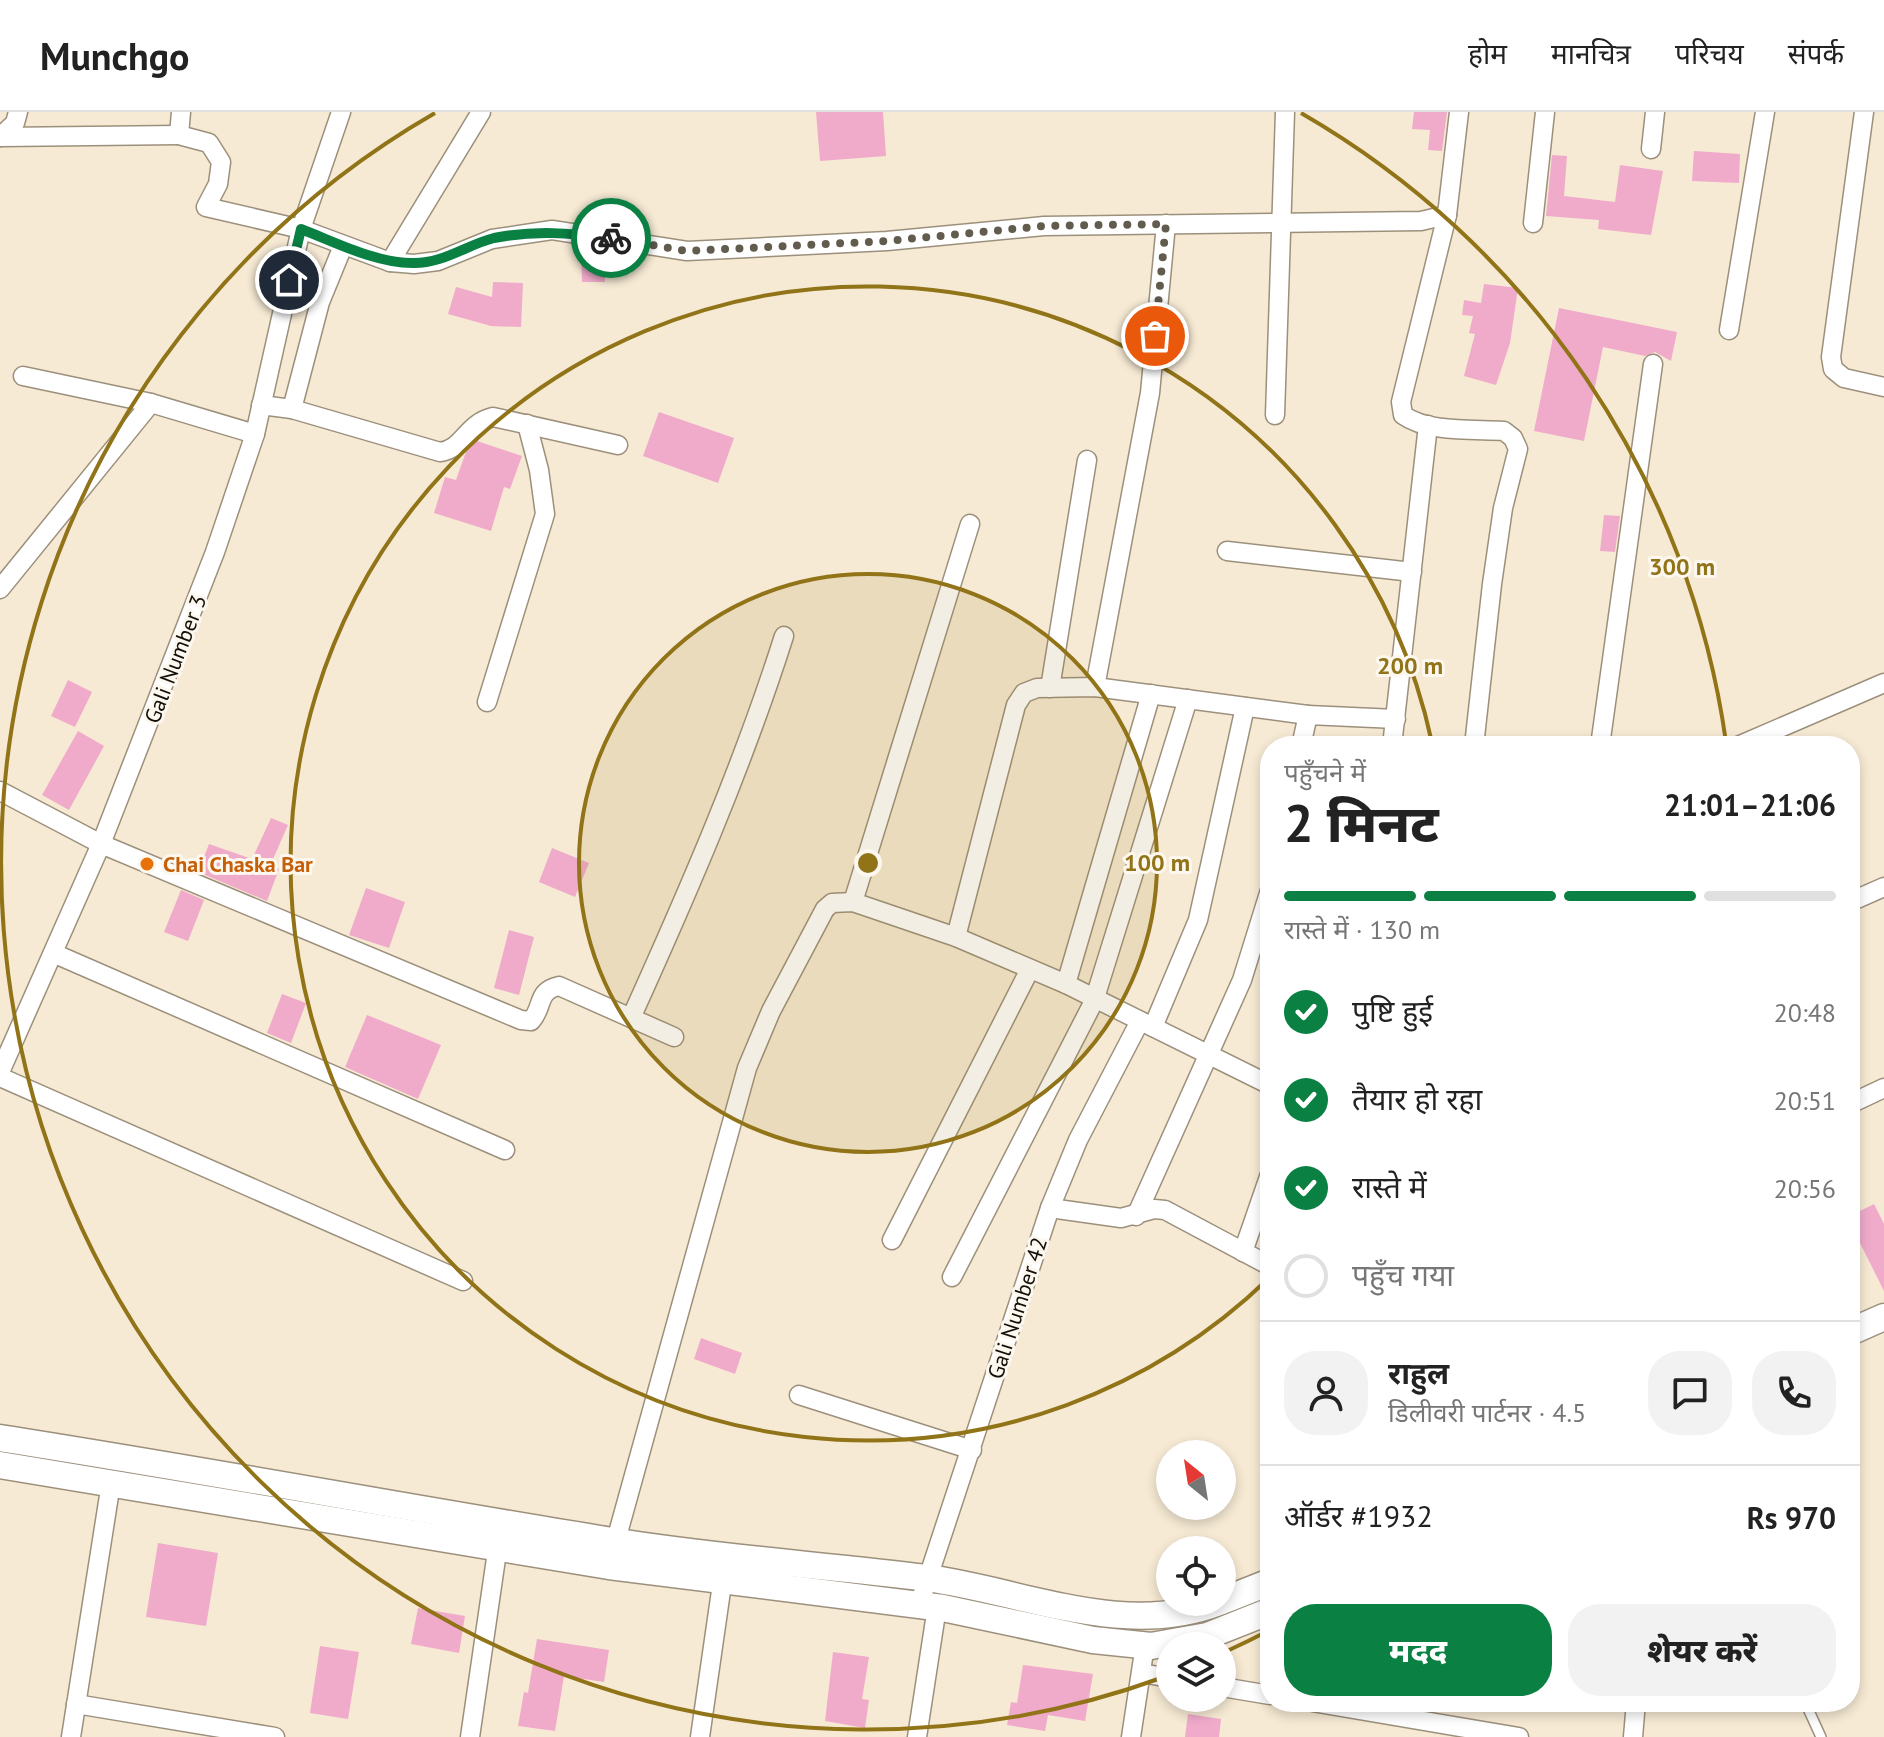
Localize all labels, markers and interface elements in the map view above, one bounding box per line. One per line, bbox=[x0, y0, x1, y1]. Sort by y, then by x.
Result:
text: Munchgo bbox=[40, 31, 190, 80]
text: होम bbox=[1468, 35, 1507, 72]
text: मानचित्र bbox=[1551, 35, 1631, 72]
text: परिचय bbox=[1675, 35, 1744, 72]
text: संपर्क bbox=[1788, 35, 1844, 72]
courier bbox=[571, 198, 651, 278]
icon: bike bbox=[589, 216, 633, 260]
pin bbox=[255, 246, 323, 314]
icon: home bbox=[267, 258, 311, 302]
pin bbox=[1121, 302, 1189, 370]
icon: bag bbox=[1133, 314, 1177, 358]
text: 300 m bbox=[1649, 551, 1715, 582]
street label: Gali Number 3 bbox=[138, 591, 212, 727]
text: 200 m bbox=[1377, 650, 1443, 681]
text: पहुँचने में bbox=[1284, 756, 1366, 789]
text: 21:01–21:06 bbox=[1664, 785, 1836, 824]
text: 2 मिनट bbox=[1284, 789, 1439, 856]
text: 100 m bbox=[1124, 847, 1190, 878]
centre of rings bbox=[854, 849, 882, 877]
place label: Chai Chaska Bar bbox=[163, 850, 313, 878]
marker: Chai Chaska Bar bbox=[138, 855, 156, 873]
text: रास्ते में · 130 m bbox=[1284, 913, 1440, 946]
icon: check bbox=[1284, 990, 1328, 1034]
text: पुष्टि हुई bbox=[1352, 991, 1433, 1030]
text: 20:48 bbox=[1774, 996, 1836, 1029]
icon: check bbox=[1284, 1078, 1328, 1122]
text: तैयार हो रहा bbox=[1352, 1079, 1482, 1118]
text: 20:51 bbox=[1774, 1084, 1836, 1117]
icon: check bbox=[1284, 1166, 1328, 1210]
text: रास्ते में bbox=[1352, 1167, 1427, 1206]
text: 20:56 bbox=[1774, 1172, 1836, 1205]
street label: Gali Number 42 bbox=[981, 1234, 1053, 1382]
text: पहुँच गया bbox=[1352, 1255, 1454, 1294]
button: person bbox=[1284, 1351, 1368, 1435]
button: chat bbox=[1648, 1351, 1732, 1435]
button: phone bbox=[1752, 1351, 1836, 1435]
text: राहुल bbox=[1388, 1353, 1449, 1392]
text: डिलीवरी पार्टनर · 4.5 bbox=[1388, 1396, 1586, 1429]
north arrow bbox=[1156, 1440, 1236, 1520]
map controls bbox=[1156, 1440, 1236, 1712]
text: ऑर्डर #1932 bbox=[1284, 1496, 1433, 1535]
text: Rs 970 bbox=[1747, 1498, 1836, 1537]
button: locate bbox=[1156, 1536, 1236, 1616]
button: मदद bbox=[1284, 1604, 1552, 1696]
button: शेयर करें bbox=[1568, 1604, 1836, 1696]
button: layers bbox=[1156, 1632, 1236, 1712]

